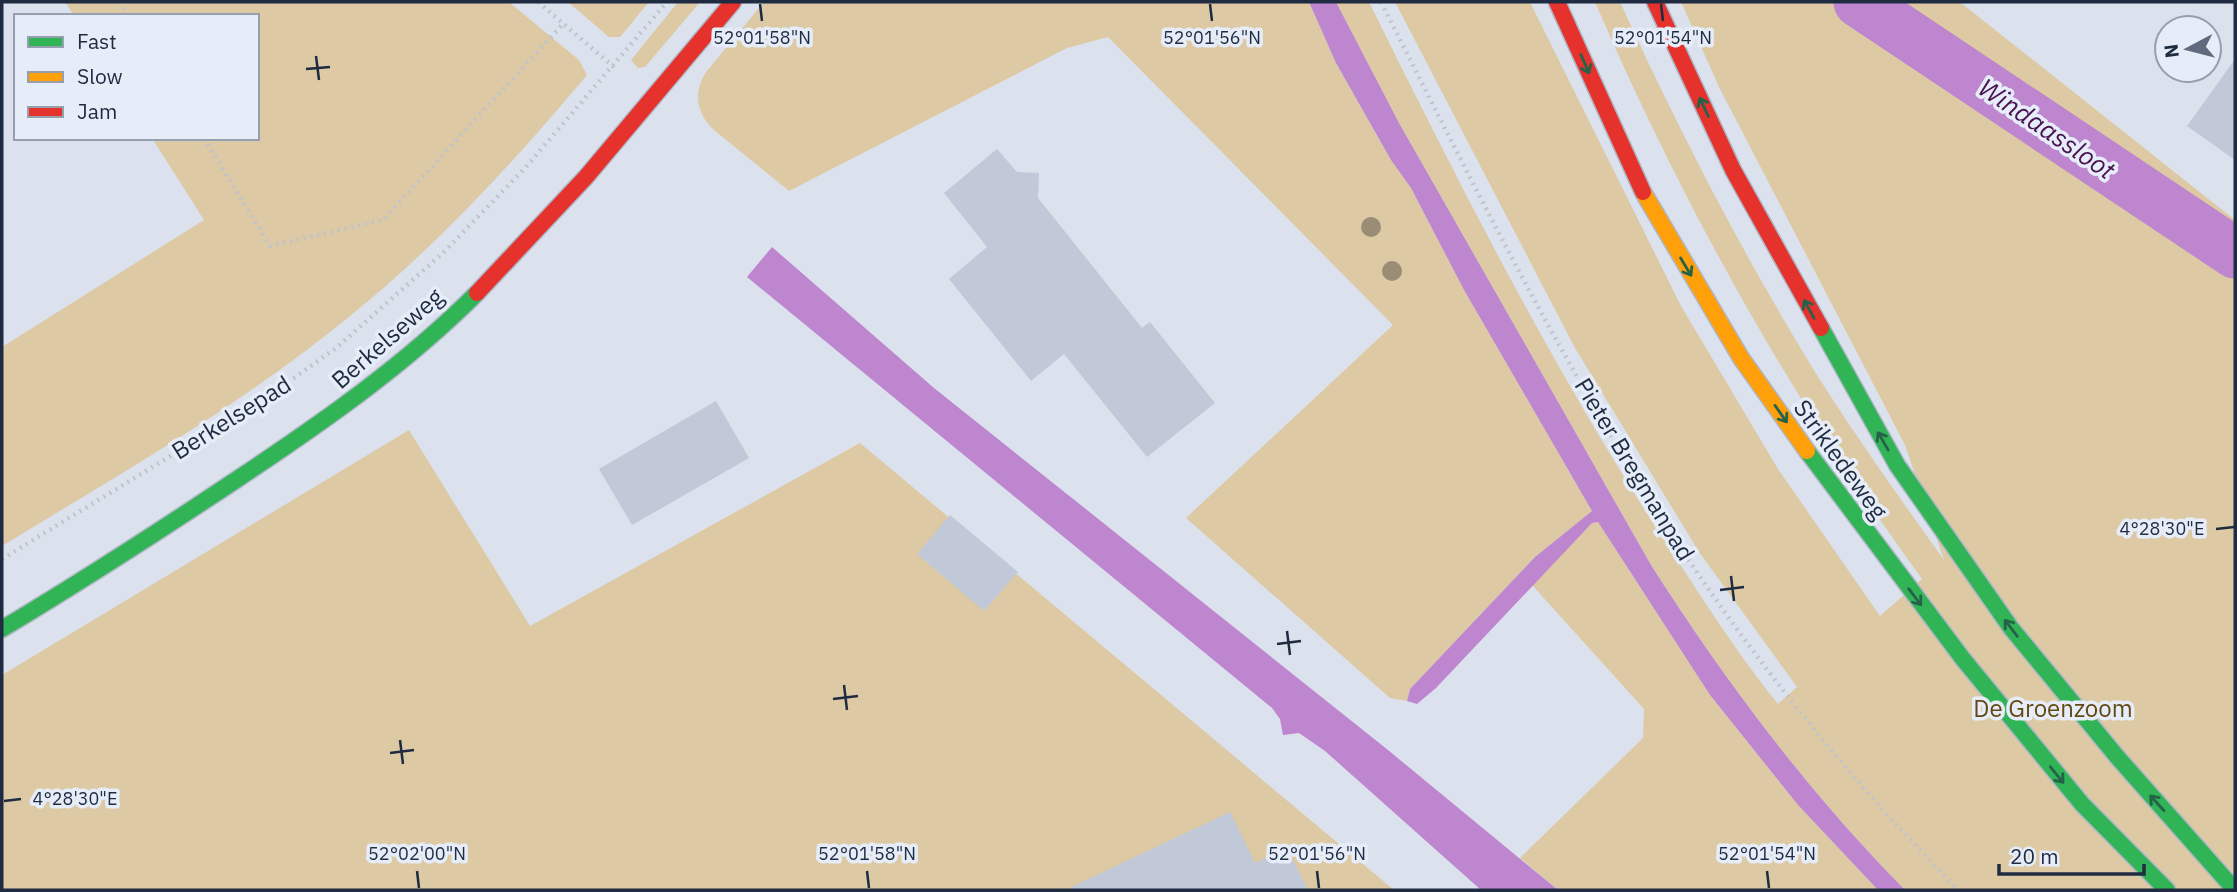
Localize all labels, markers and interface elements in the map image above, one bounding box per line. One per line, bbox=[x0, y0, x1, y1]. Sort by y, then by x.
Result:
legend bbox=[14, 14, 259, 140]
north arrow bbox=[2153, 14, 2223, 84]
text: 52°01'58"N bbox=[713, 26, 811, 49]
text: 52°01'56"N bbox=[1163, 26, 1261, 49]
text: 52°01'54"N bbox=[1614, 26, 1712, 49]
text: Fast bbox=[77, 27, 117, 55]
text: N bbox=[2158, 43, 2184, 59]
one-way arrow bbox=[1579, 53, 1592, 74]
text: Slow bbox=[77, 62, 123, 90]
water label: Windaassloot bbox=[1972, 70, 2122, 186]
text: Jam bbox=[77, 97, 117, 125]
one-way arrow bbox=[1697, 97, 1710, 118]
one-way arrow bbox=[1679, 257, 1693, 277]
street label: Berkelseweg bbox=[324, 280, 450, 396]
one-way arrow bbox=[1802, 299, 1816, 319]
street label: Berkelsepad bbox=[165, 368, 297, 466]
street label: Pieter Bregmanpad bbox=[1568, 372, 1702, 566]
street label: Strikledeweg bbox=[1787, 393, 1895, 526]
one-way arrow bbox=[1773, 404, 1788, 423]
one-way arrow bbox=[1876, 431, 1890, 451]
text: 4°28'30"E bbox=[2120, 517, 2204, 540]
one-way arrow bbox=[1908, 587, 1923, 606]
one-way arrow bbox=[2004, 619, 2019, 638]
park label: De Groenzoom bbox=[1973, 692, 2133, 724]
one-way arrow bbox=[2050, 765, 2065, 783]
text: 4°28'30"E bbox=[33, 787, 117, 810]
one-way arrow bbox=[2149, 794, 2165, 812]
scale bar bbox=[1999, 832, 2144, 876]
text: 52°02'00"N bbox=[368, 842, 466, 865]
text: 52°01'58"N bbox=[818, 842, 916, 865]
text: 52°01'56"N bbox=[1268, 842, 1366, 865]
text: 52°01'54"N bbox=[1718, 842, 1816, 865]
text: 20 m bbox=[2010, 842, 2059, 870]

